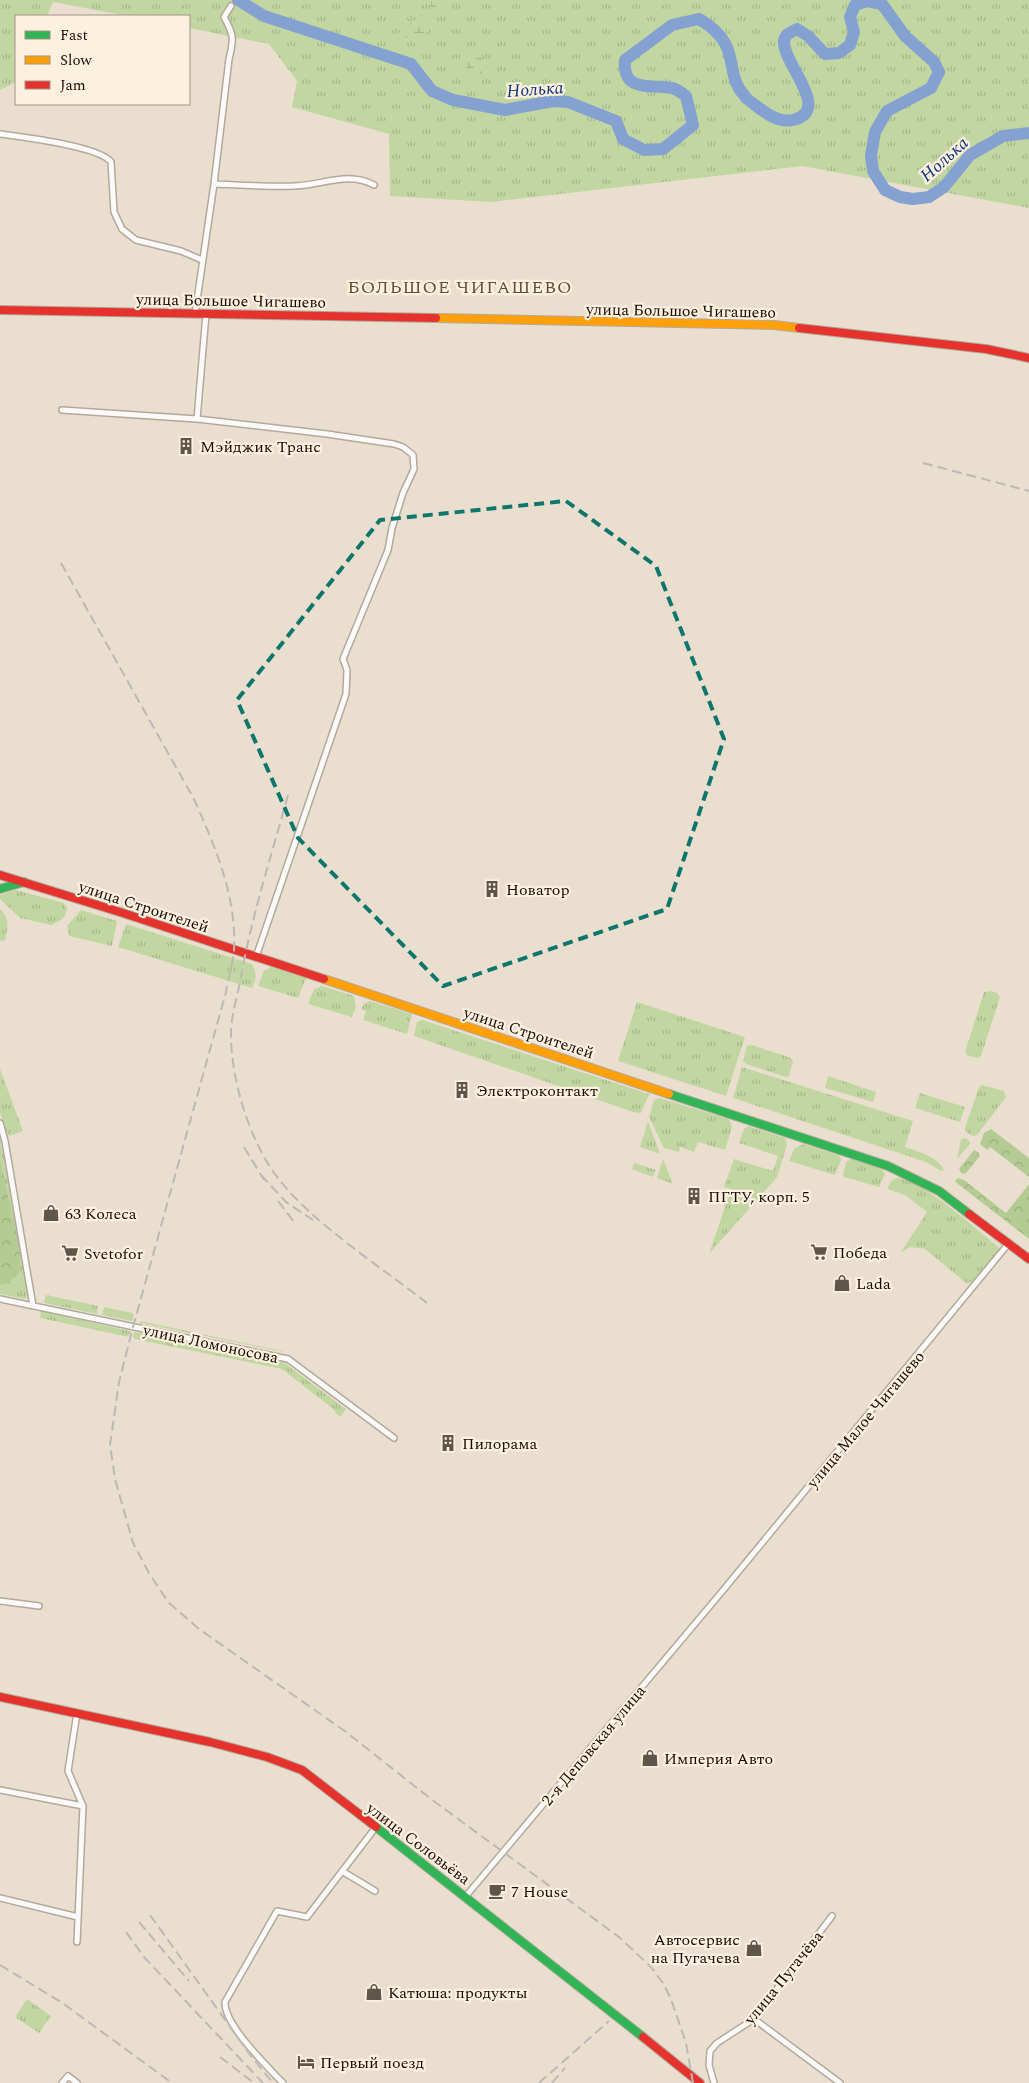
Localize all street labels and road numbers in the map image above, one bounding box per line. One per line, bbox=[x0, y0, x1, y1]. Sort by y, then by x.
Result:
street label: улица Большое Чигашево bbox=[135, 287, 326, 315]
street label: улица Большое Чигашево bbox=[585, 297, 776, 325]
street label: улица Строителей bbox=[75, 874, 212, 939]
street label: улица Строителей bbox=[460, 1000, 597, 1065]
street label: улица Ломоносова bbox=[140, 1318, 281, 1370]
street label: улица Малое Чигашево bbox=[800, 1346, 931, 1494]
street label: 2-я Деповская улица bbox=[536, 1680, 652, 1811]
street label: улица Соловьёва bbox=[361, 1796, 476, 1891]
street label: улица Пугачёва bbox=[738, 1925, 829, 2031]

